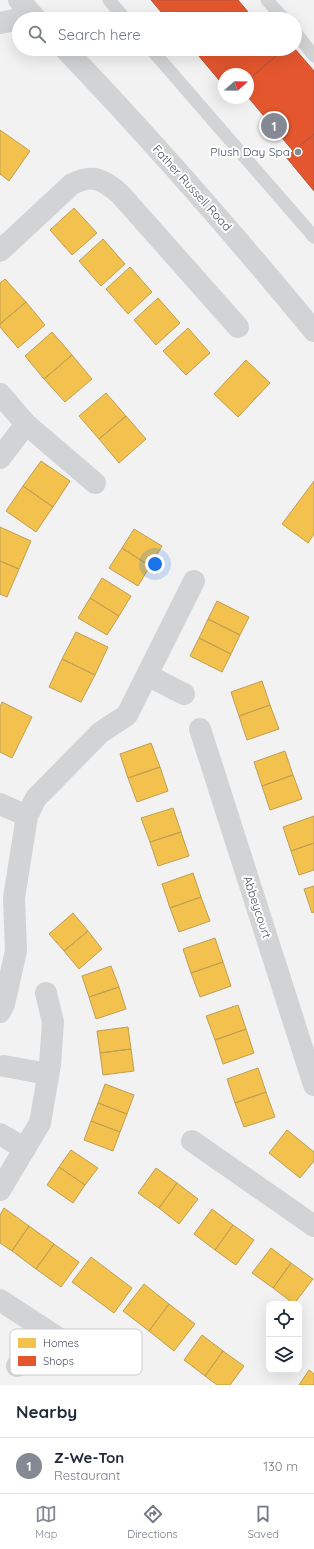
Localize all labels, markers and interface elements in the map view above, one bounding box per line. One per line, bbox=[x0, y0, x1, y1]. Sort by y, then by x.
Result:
search box bbox=[12, 12, 302, 56]
icon: search bbox=[26, 23, 48, 45]
text: Search here bbox=[58, 25, 141, 44]
north arrow bbox=[218, 68, 254, 104]
pin: 1 bbox=[261, 111, 287, 141]
street label: Father Russell Road bbox=[150, 141, 235, 234]
place label: Plush Day Spa bbox=[210, 144, 290, 159]
marker: Plush Day Spa bbox=[293, 147, 303, 157]
your location bbox=[145, 554, 165, 574]
street label: Abbeycourt bbox=[240, 874, 275, 940]
map controls bbox=[266, 1301, 302, 1373]
button: locate bbox=[266, 1301, 302, 1337]
legend bbox=[10, 1329, 142, 1375]
text: Homes bbox=[43, 1336, 79, 1350]
button: layers bbox=[266, 1337, 302, 1373]
text: Shops bbox=[43, 1354, 74, 1368]
text: Nearby bbox=[16, 1401, 77, 1422]
text: Z-We-Ton bbox=[54, 1448, 124, 1467]
text: 1 bbox=[26, 1458, 32, 1474]
text: 130 m bbox=[263, 1458, 298, 1474]
text: Restaurant bbox=[54, 1467, 120, 1483]
tab: Map bbox=[35, 1503, 57, 1541]
tab: Directions bbox=[127, 1503, 178, 1541]
tab: Saved bbox=[248, 1503, 279, 1541]

